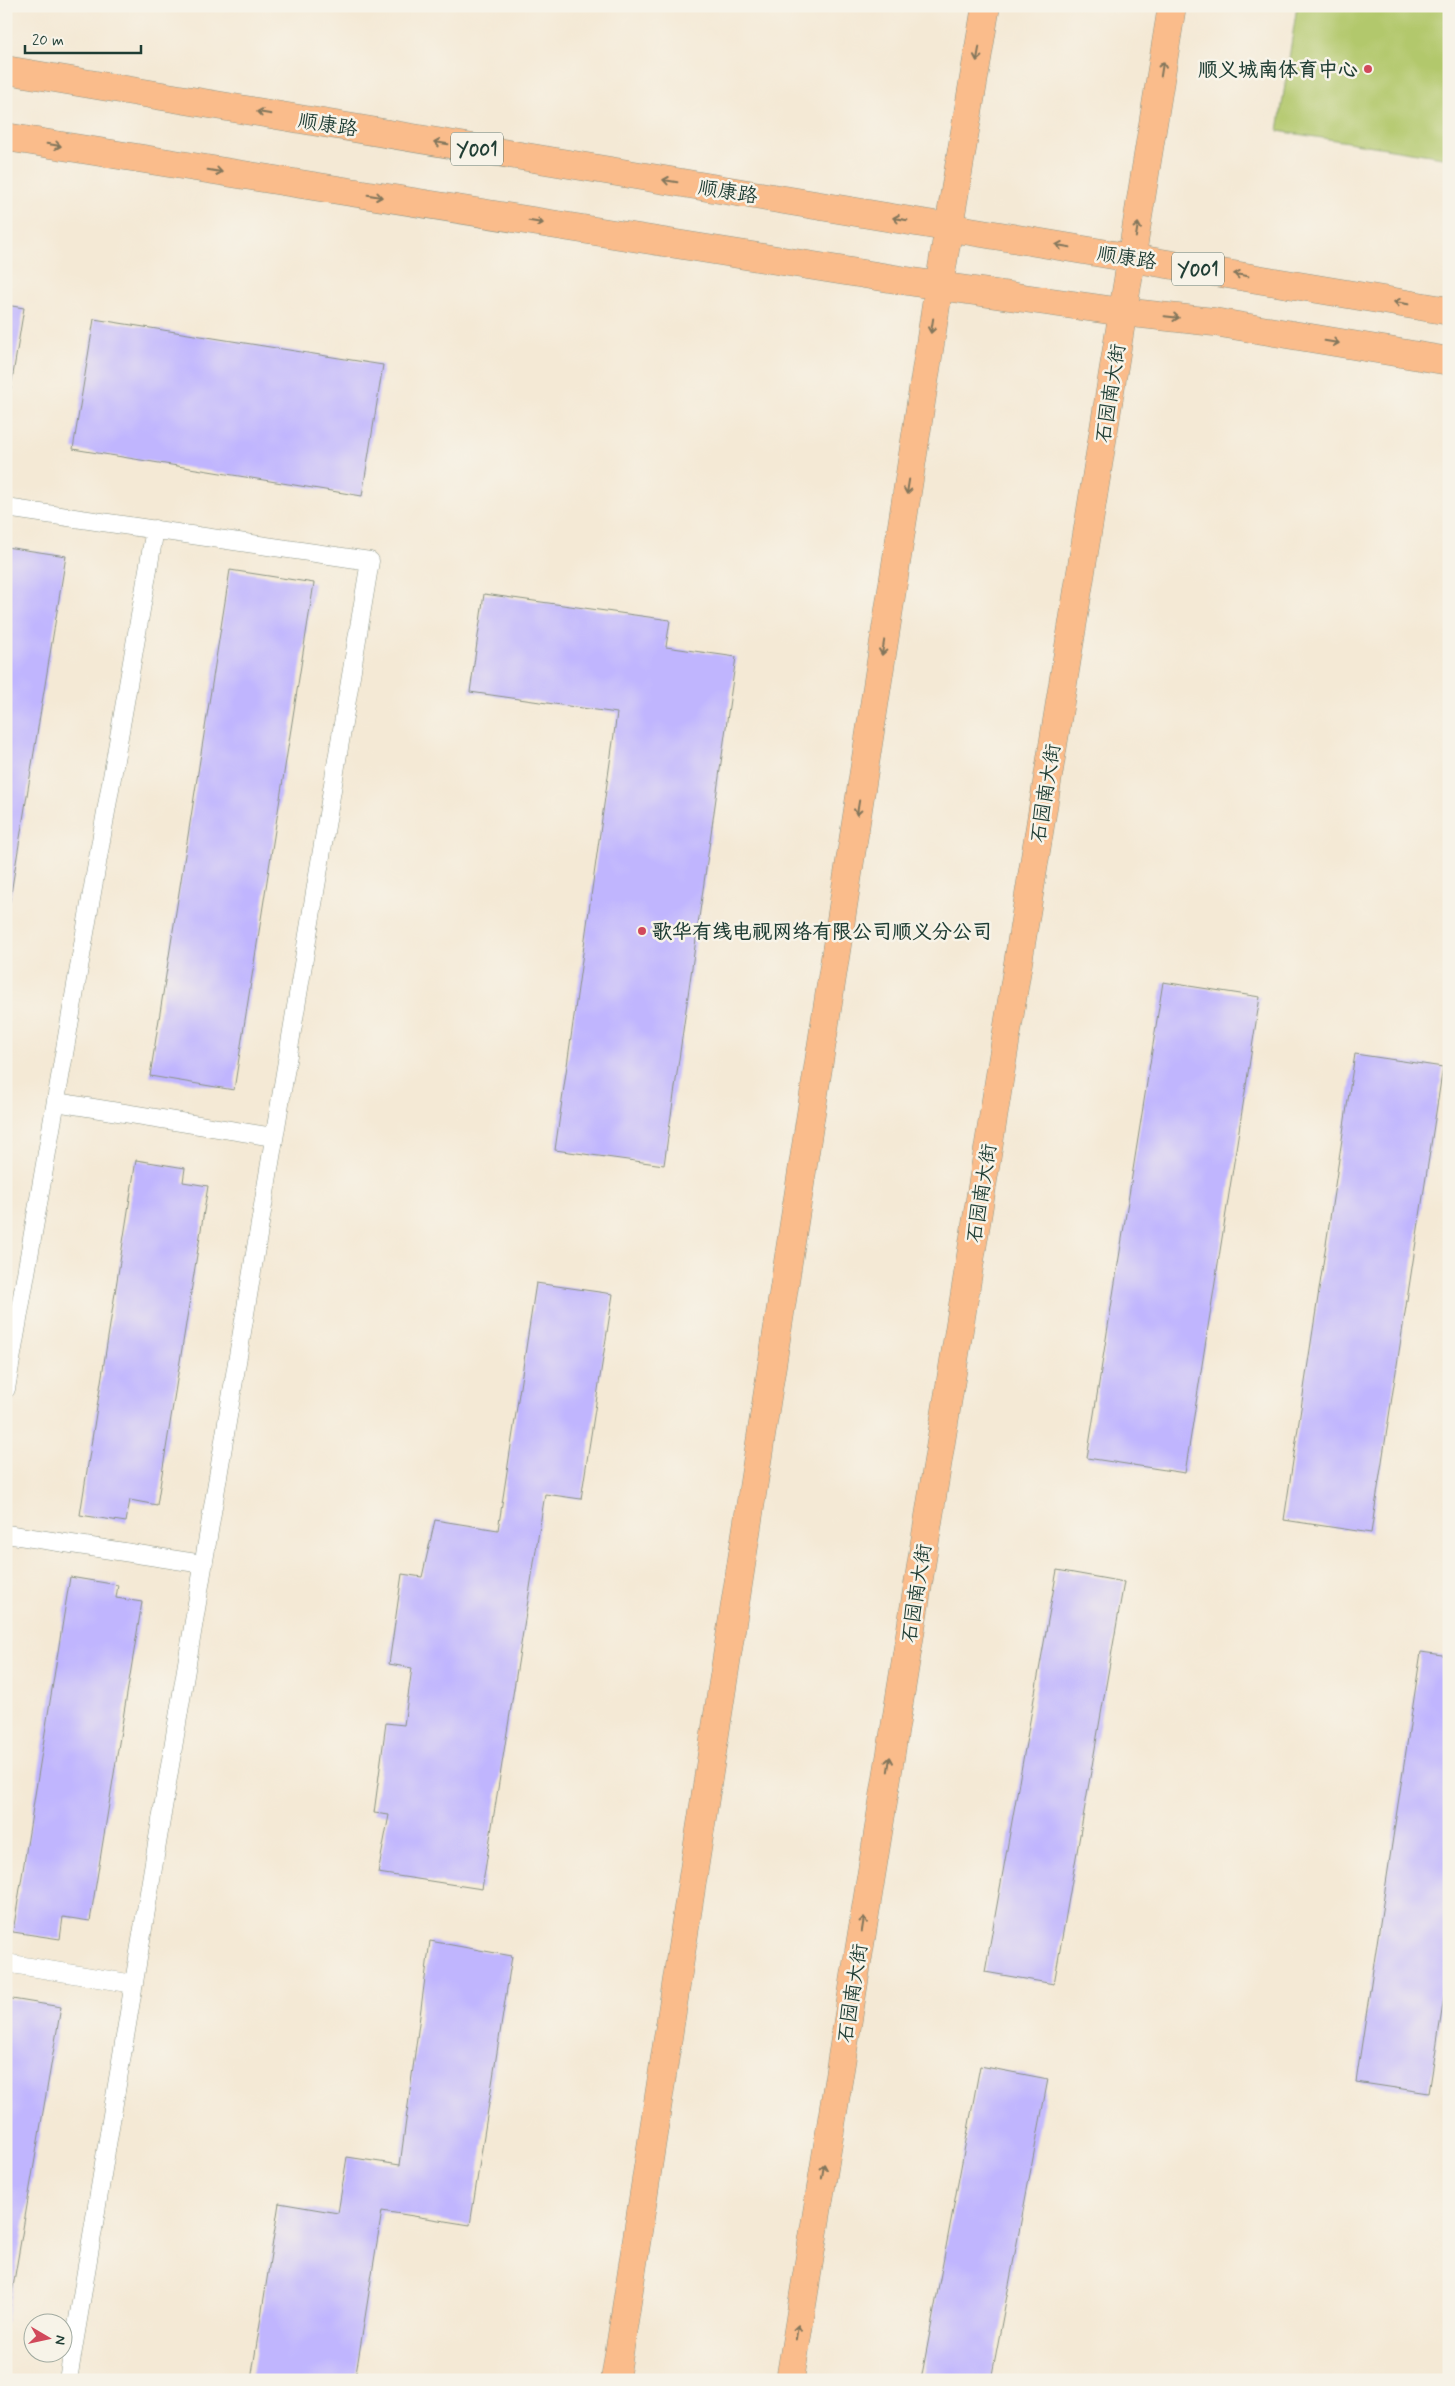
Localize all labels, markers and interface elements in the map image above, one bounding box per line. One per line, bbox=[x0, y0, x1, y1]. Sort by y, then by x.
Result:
scale bar bbox=[25, 22, 141, 54]
text: 20 m bbox=[32, 31, 64, 51]
one-way arrow bbox=[972, 46, 982, 62]
place label: 顺义城南体育中心 bbox=[1198, 57, 1358, 84]
one-way arrow bbox=[1157, 62, 1167, 78]
marker: 顺义城南体育中心 bbox=[1362, 63, 1374, 75]
street label: 顺康路 bbox=[296, 107, 360, 144]
one-way arrow bbox=[256, 108, 272, 118]
road number: Y001 bbox=[451, 132, 503, 166]
one-way arrow bbox=[433, 137, 449, 147]
one-way arrow bbox=[46, 140, 62, 150]
one-way arrow bbox=[206, 166, 222, 176]
street label: 顺康路 bbox=[696, 174, 760, 211]
one-way arrow bbox=[663, 176, 679, 186]
one-way arrow bbox=[367, 192, 383, 202]
one-way arrow bbox=[892, 214, 908, 224]
one-way arrow bbox=[527, 217, 543, 227]
one-way arrow bbox=[1132, 222, 1142, 238]
street label: 顺康路 bbox=[1095, 240, 1159, 277]
one-way arrow bbox=[1055, 241, 1071, 251]
road number: Y001 bbox=[1172, 252, 1224, 286]
one-way arrow bbox=[1233, 270, 1249, 280]
one-way arrow bbox=[1393, 297, 1409, 307]
one-way arrow bbox=[1163, 313, 1179, 322]
one-way arrow bbox=[927, 318, 937, 334]
one-way arrow bbox=[1324, 337, 1340, 347]
street label: 石园南大街 bbox=[1090, 342, 1133, 445]
one-way arrow bbox=[902, 479, 912, 495]
one-way arrow bbox=[878, 639, 888, 655]
street label: 石园南大街 bbox=[1025, 742, 1068, 845]
one-way arrow bbox=[853, 800, 863, 816]
place label: 歌华有线电视网络有限公司顺义分公司 bbox=[652, 919, 992, 946]
marker: 歌华有线电视网络有限公司顺义分公司 bbox=[636, 925, 648, 937]
street label: 石园南大街 bbox=[961, 1142, 1004, 1245]
street label: 石园南大街 bbox=[896, 1542, 939, 1645]
one-way arrow bbox=[884, 1756, 894, 1772]
one-way arrow bbox=[858, 1917, 868, 1933]
street label: 石园南大街 bbox=[832, 1942, 875, 2045]
one-way arrow bbox=[819, 2164, 829, 2180]
north arrow bbox=[22, 2314, 72, 2364]
one-way arrow bbox=[793, 2324, 803, 2340]
text: N bbox=[50, 2334, 69, 2346]

